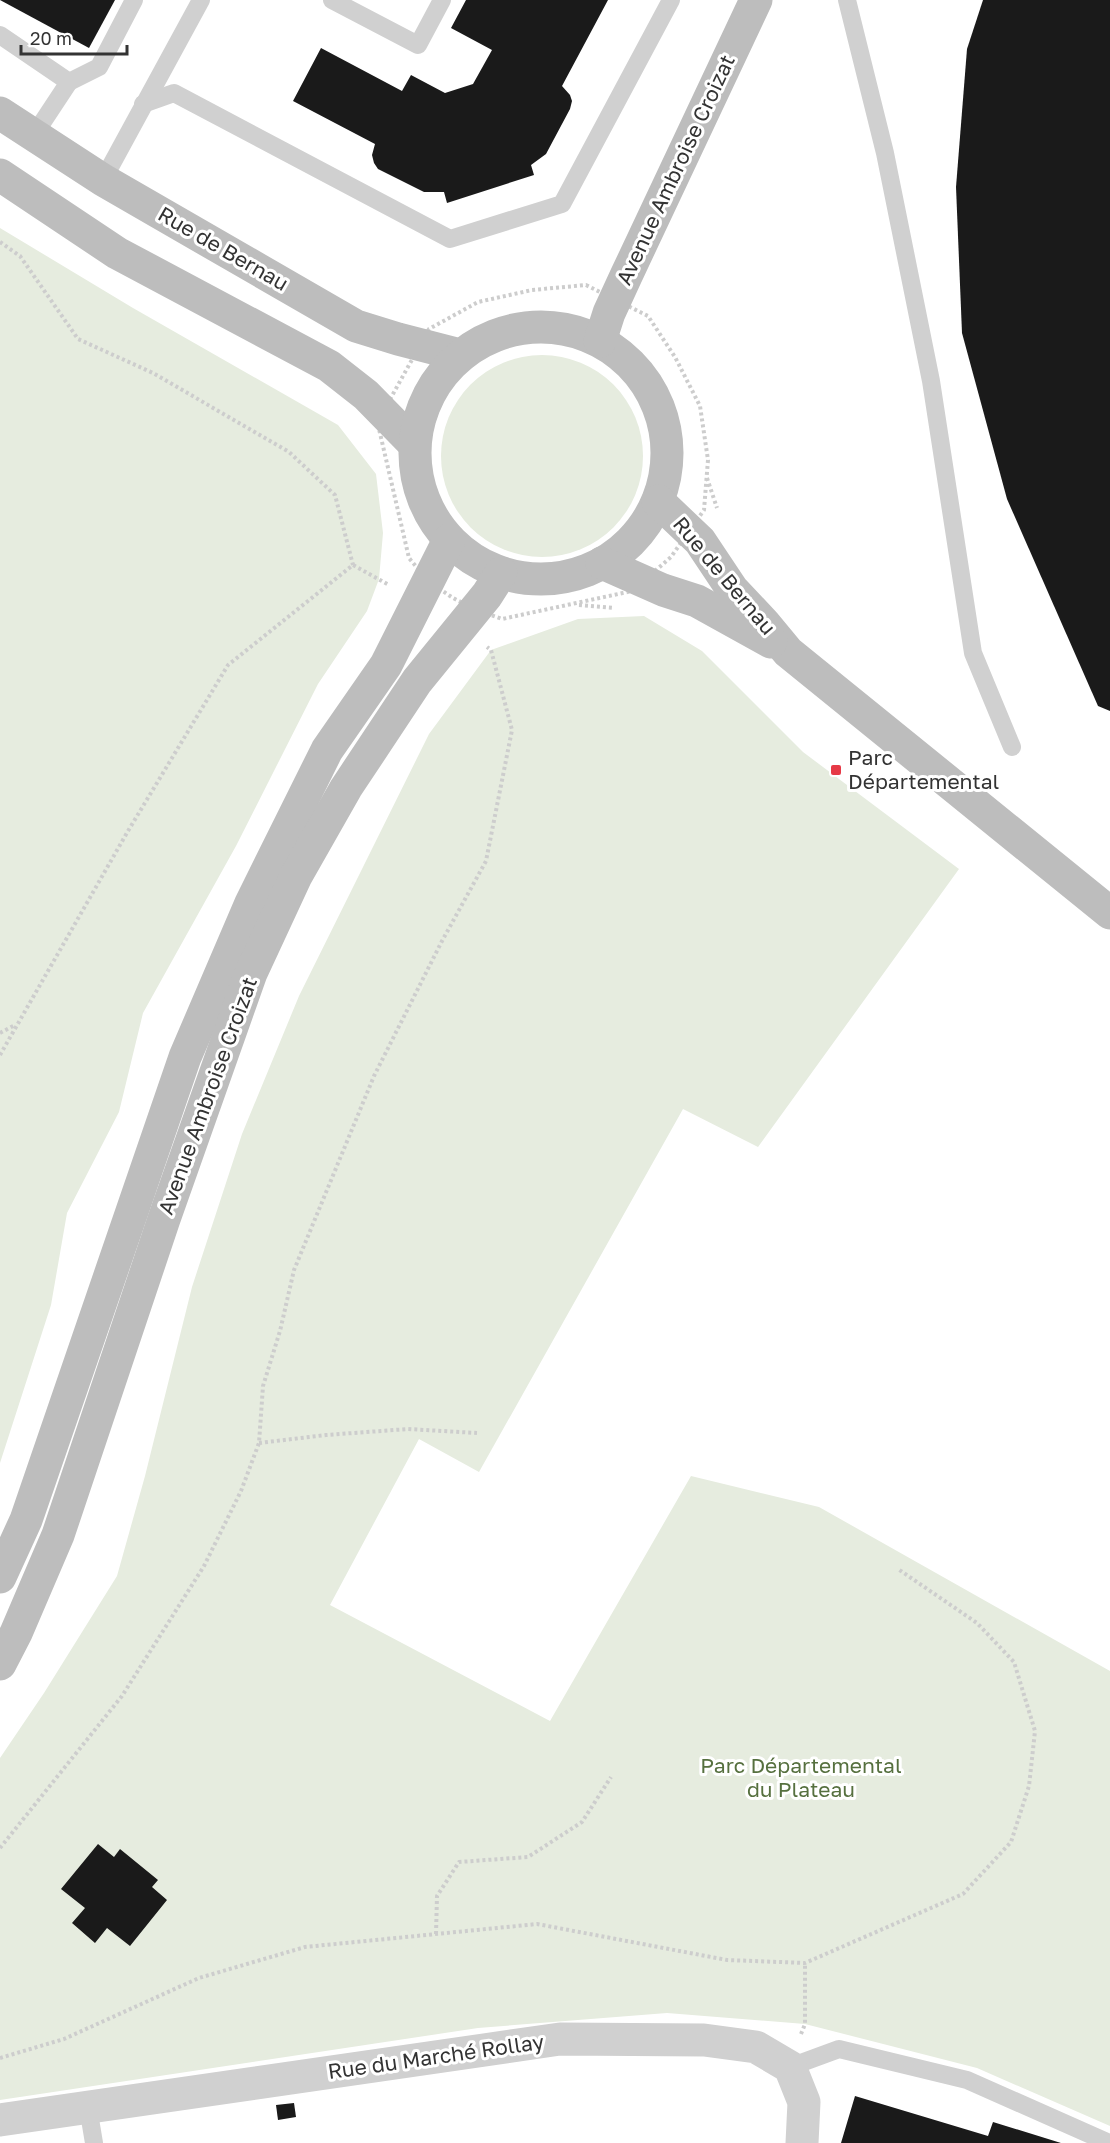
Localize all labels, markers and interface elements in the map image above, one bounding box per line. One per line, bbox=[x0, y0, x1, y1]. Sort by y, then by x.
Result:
scale bar bbox=[21, 18, 128, 56]
text: 20 m bbox=[30, 27, 72, 49]
street label: Avenue Ambroise Croizat bbox=[610, 50, 740, 289]
street label: Rue de Bernau bbox=[154, 200, 293, 296]
street label: Rue de Bernau bbox=[668, 511, 782, 640]
place label: Parc Départemental bbox=[848, 744, 999, 794]
marker: Parc Départemental bbox=[829, 763, 843, 777]
street label: Avenue Ambroise Croizat bbox=[152, 973, 262, 1218]
park label: Parc Départemental du Plateau bbox=[700, 1752, 902, 1802]
street label: Rue du Marché Rollay bbox=[326, 2028, 546, 2084]

